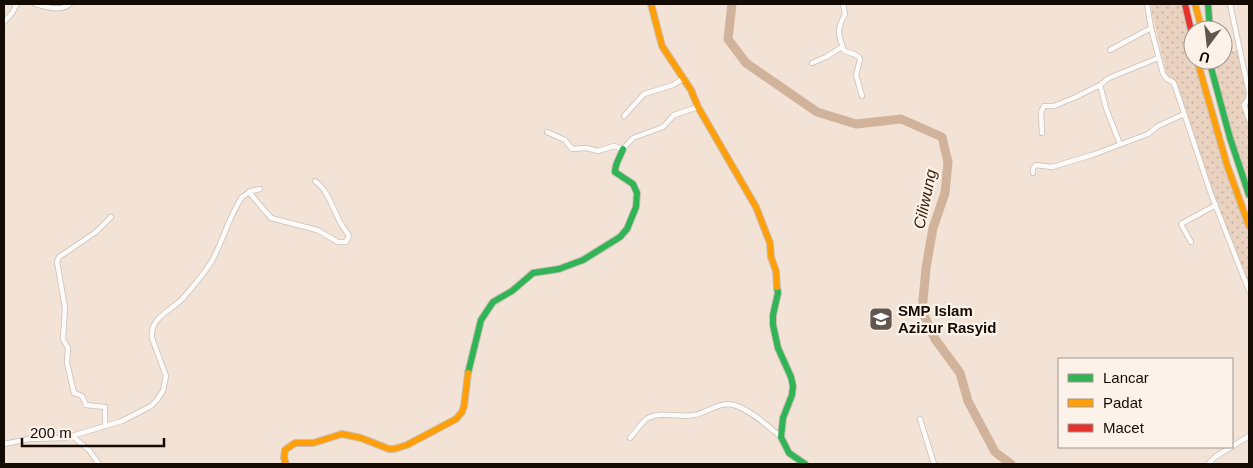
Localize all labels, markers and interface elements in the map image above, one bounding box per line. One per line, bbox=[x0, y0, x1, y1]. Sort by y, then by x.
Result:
north arrow bbox=[1183, 20, 1233, 70]
text: U bbox=[1198, 49, 1212, 67]
water label: Ciliwung bbox=[910, 168, 940, 230]
place label: SMP Islam Azizur Rasyid bbox=[898, 302, 996, 336]
school or university icon: SMP Islam Azizur Rasyid bbox=[868, 306, 894, 332]
legend bbox=[1058, 358, 1233, 448]
text: Lancar bbox=[1103, 369, 1149, 386]
text: Padat bbox=[1103, 394, 1143, 411]
scale bar bbox=[22, 416, 165, 448]
text: Macet bbox=[1103, 419, 1145, 436]
text: 200 m bbox=[30, 424, 72, 441]

